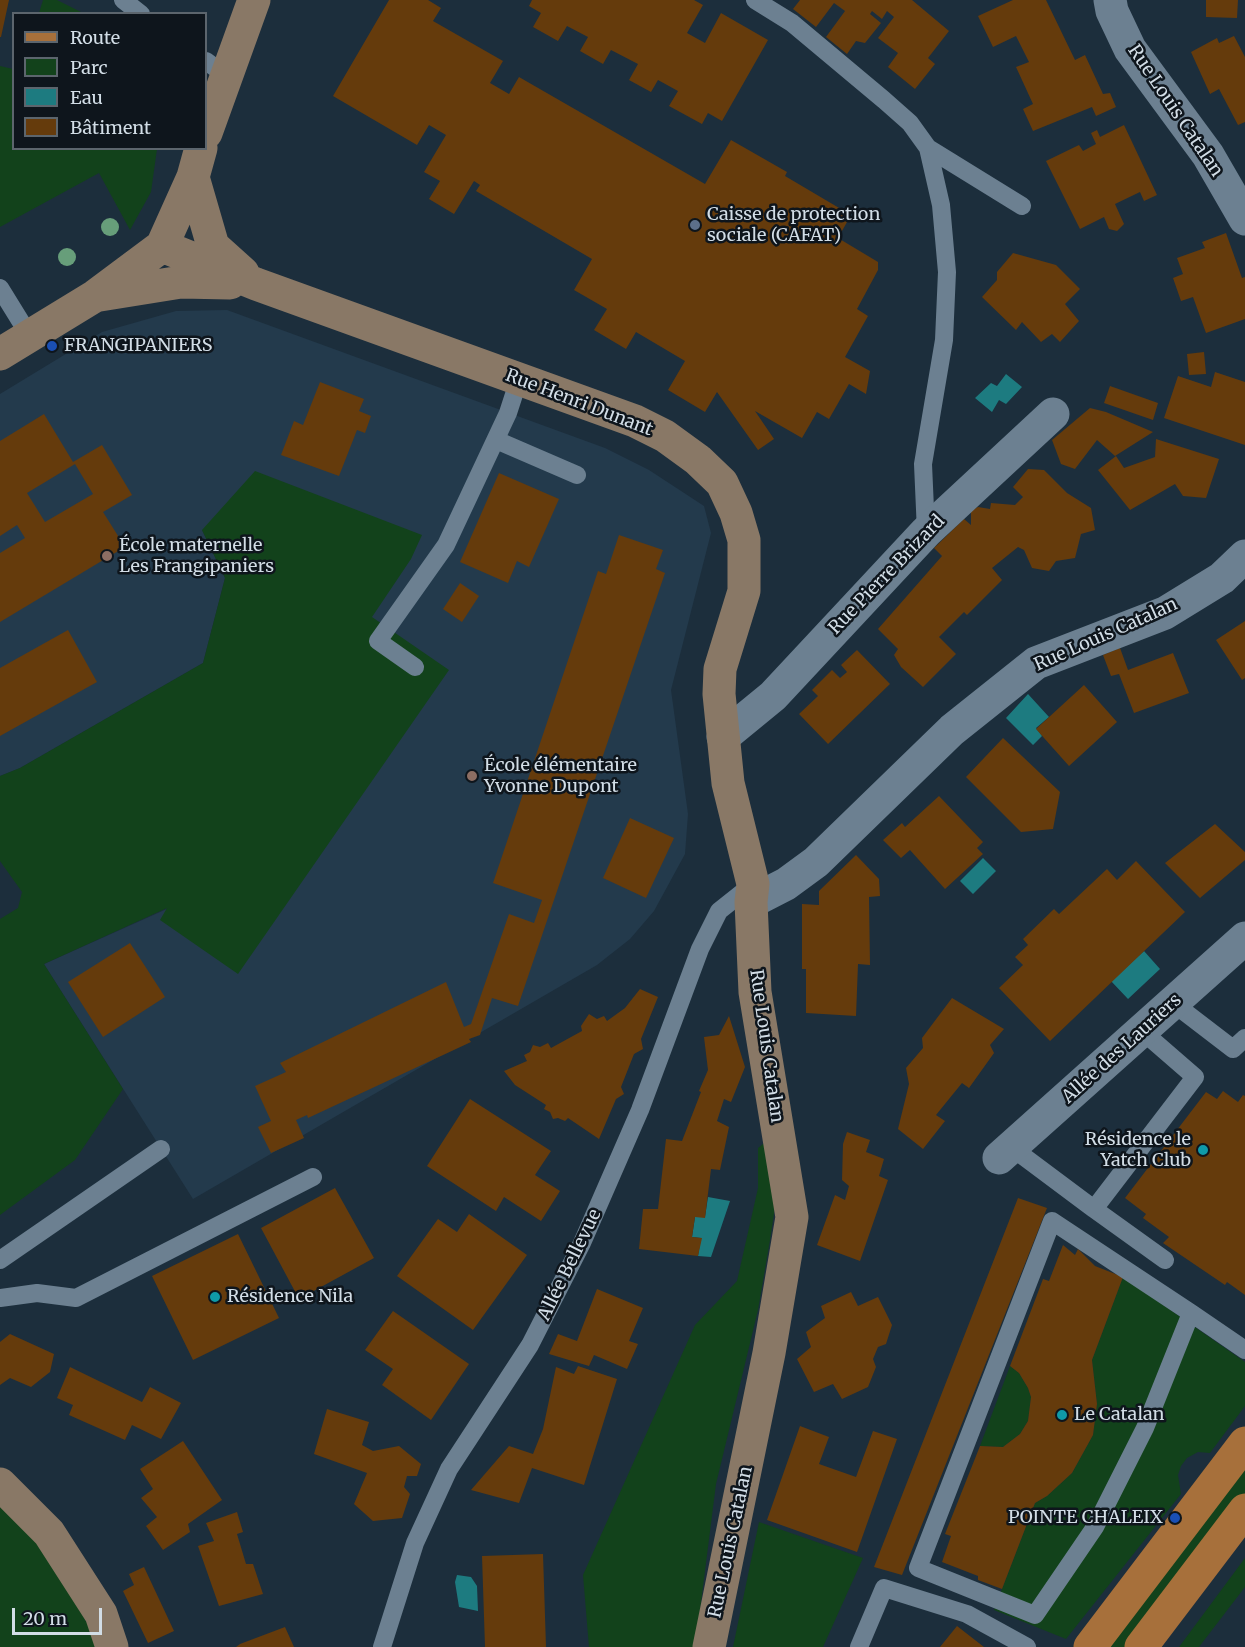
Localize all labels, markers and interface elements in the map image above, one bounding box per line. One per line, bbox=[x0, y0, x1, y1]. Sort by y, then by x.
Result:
legend bbox=[12, 12, 207, 150]
text: Route bbox=[70, 26, 120, 49]
street label: Rue Louis Catalan bbox=[1123, 41, 1227, 181]
text: Parc bbox=[70, 56, 108, 79]
text: Eau bbox=[70, 86, 103, 109]
text: Bâtiment bbox=[70, 116, 151, 139]
place label: Caisse de protection sociale (CAFAT) bbox=[707, 204, 880, 246]
marker: Caisse de protection sociale (CAFAT) bbox=[688, 218, 702, 232]
place label: FRANGIPANIERS bbox=[64, 335, 213, 357]
marker: FRANGIPANIERS bbox=[45, 339, 59, 353]
street label: Rue Henri Dunant bbox=[502, 365, 656, 441]
street label: Rue Pierre Brizard bbox=[825, 511, 949, 639]
place label: École maternelle Les Frangipaniers bbox=[119, 535, 274, 578]
marker: École maternelle Les Frangipaniers bbox=[100, 549, 114, 563]
street label: Rue Louis Catalan bbox=[1031, 594, 1181, 676]
place label: École élémentaire Yvonne Dupont bbox=[484, 755, 637, 798]
marker: École élémentaire Yvonne Dupont bbox=[465, 769, 479, 783]
street label: Rue Louis Catalan bbox=[745, 968, 787, 1124]
street label: Allée des Lauriers bbox=[1058, 990, 1186, 1108]
place label: Résidence le Yatch Club bbox=[1085, 1129, 1191, 1172]
marker: Résidence le Yatch Club bbox=[1196, 1143, 1210, 1157]
street label: Allée Bellevue bbox=[534, 1206, 606, 1324]
place label: Résidence Nila bbox=[227, 1286, 353, 1308]
marker: Résidence Nila bbox=[208, 1290, 222, 1304]
place label: Le Catalan bbox=[1074, 1404, 1165, 1426]
marker: Le Catalan bbox=[1055, 1408, 1069, 1422]
street label: Rue Louis Catalan bbox=[704, 1464, 758, 1620]
place label: POINTE CHALEIX bbox=[1008, 1507, 1163, 1529]
marker: POINTE CHALEIX bbox=[1168, 1511, 1182, 1525]
scale bar bbox=[15, 1596, 105, 1634]
text: 20 m bbox=[23, 1607, 67, 1630]

